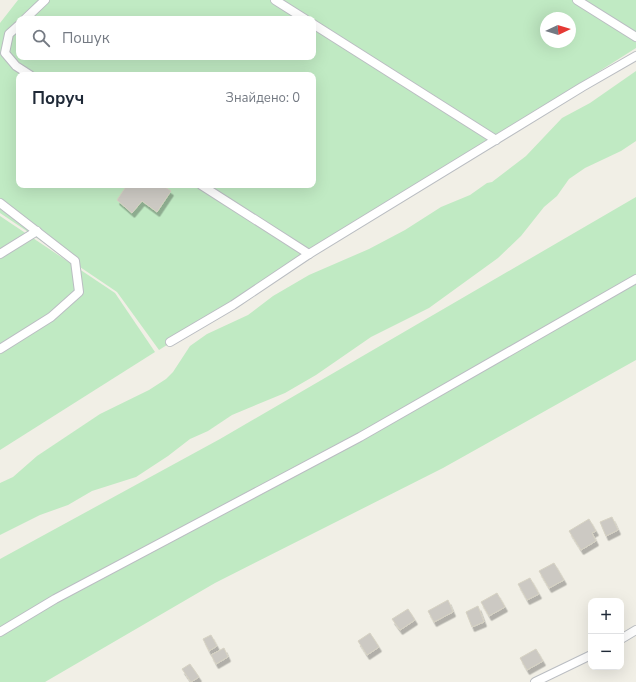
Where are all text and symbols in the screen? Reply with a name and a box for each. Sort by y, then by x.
north arrow [540,12,576,48]
search box [16,16,316,60]
icon: search [30,27,52,49]
text: Пошук [62,28,110,48]
text: Поруч [32,87,84,110]
text: Знайдено: 0 [226,89,300,107]
map controls [588,598,624,670]
button: + [588,598,624,634]
button: − [588,634,624,670]

